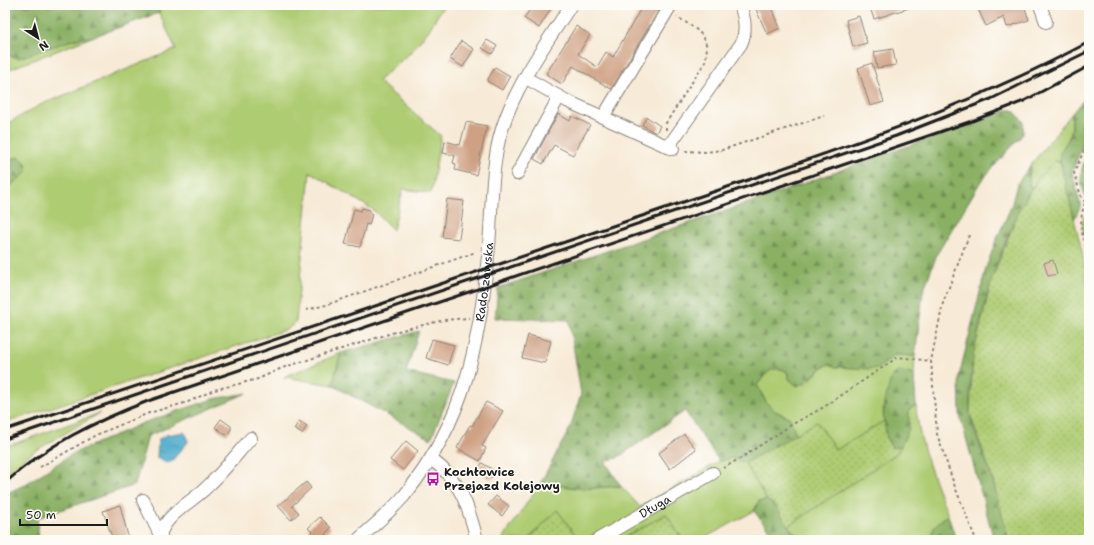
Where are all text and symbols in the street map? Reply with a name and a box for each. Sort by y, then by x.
north arrow [18,18,58,58]
text: N [35,37,52,54]
street label: Radoszowska [472,241,497,323]
place label: Kochłowice Przejazd Kolejowy [444,464,560,494]
bus stop icon: Kochłowice Przejazd Kolejowy [425,471,441,487]
street label: Długa [636,491,674,522]
scale bar [20,501,107,527]
text: 50 m [26,507,56,523]

